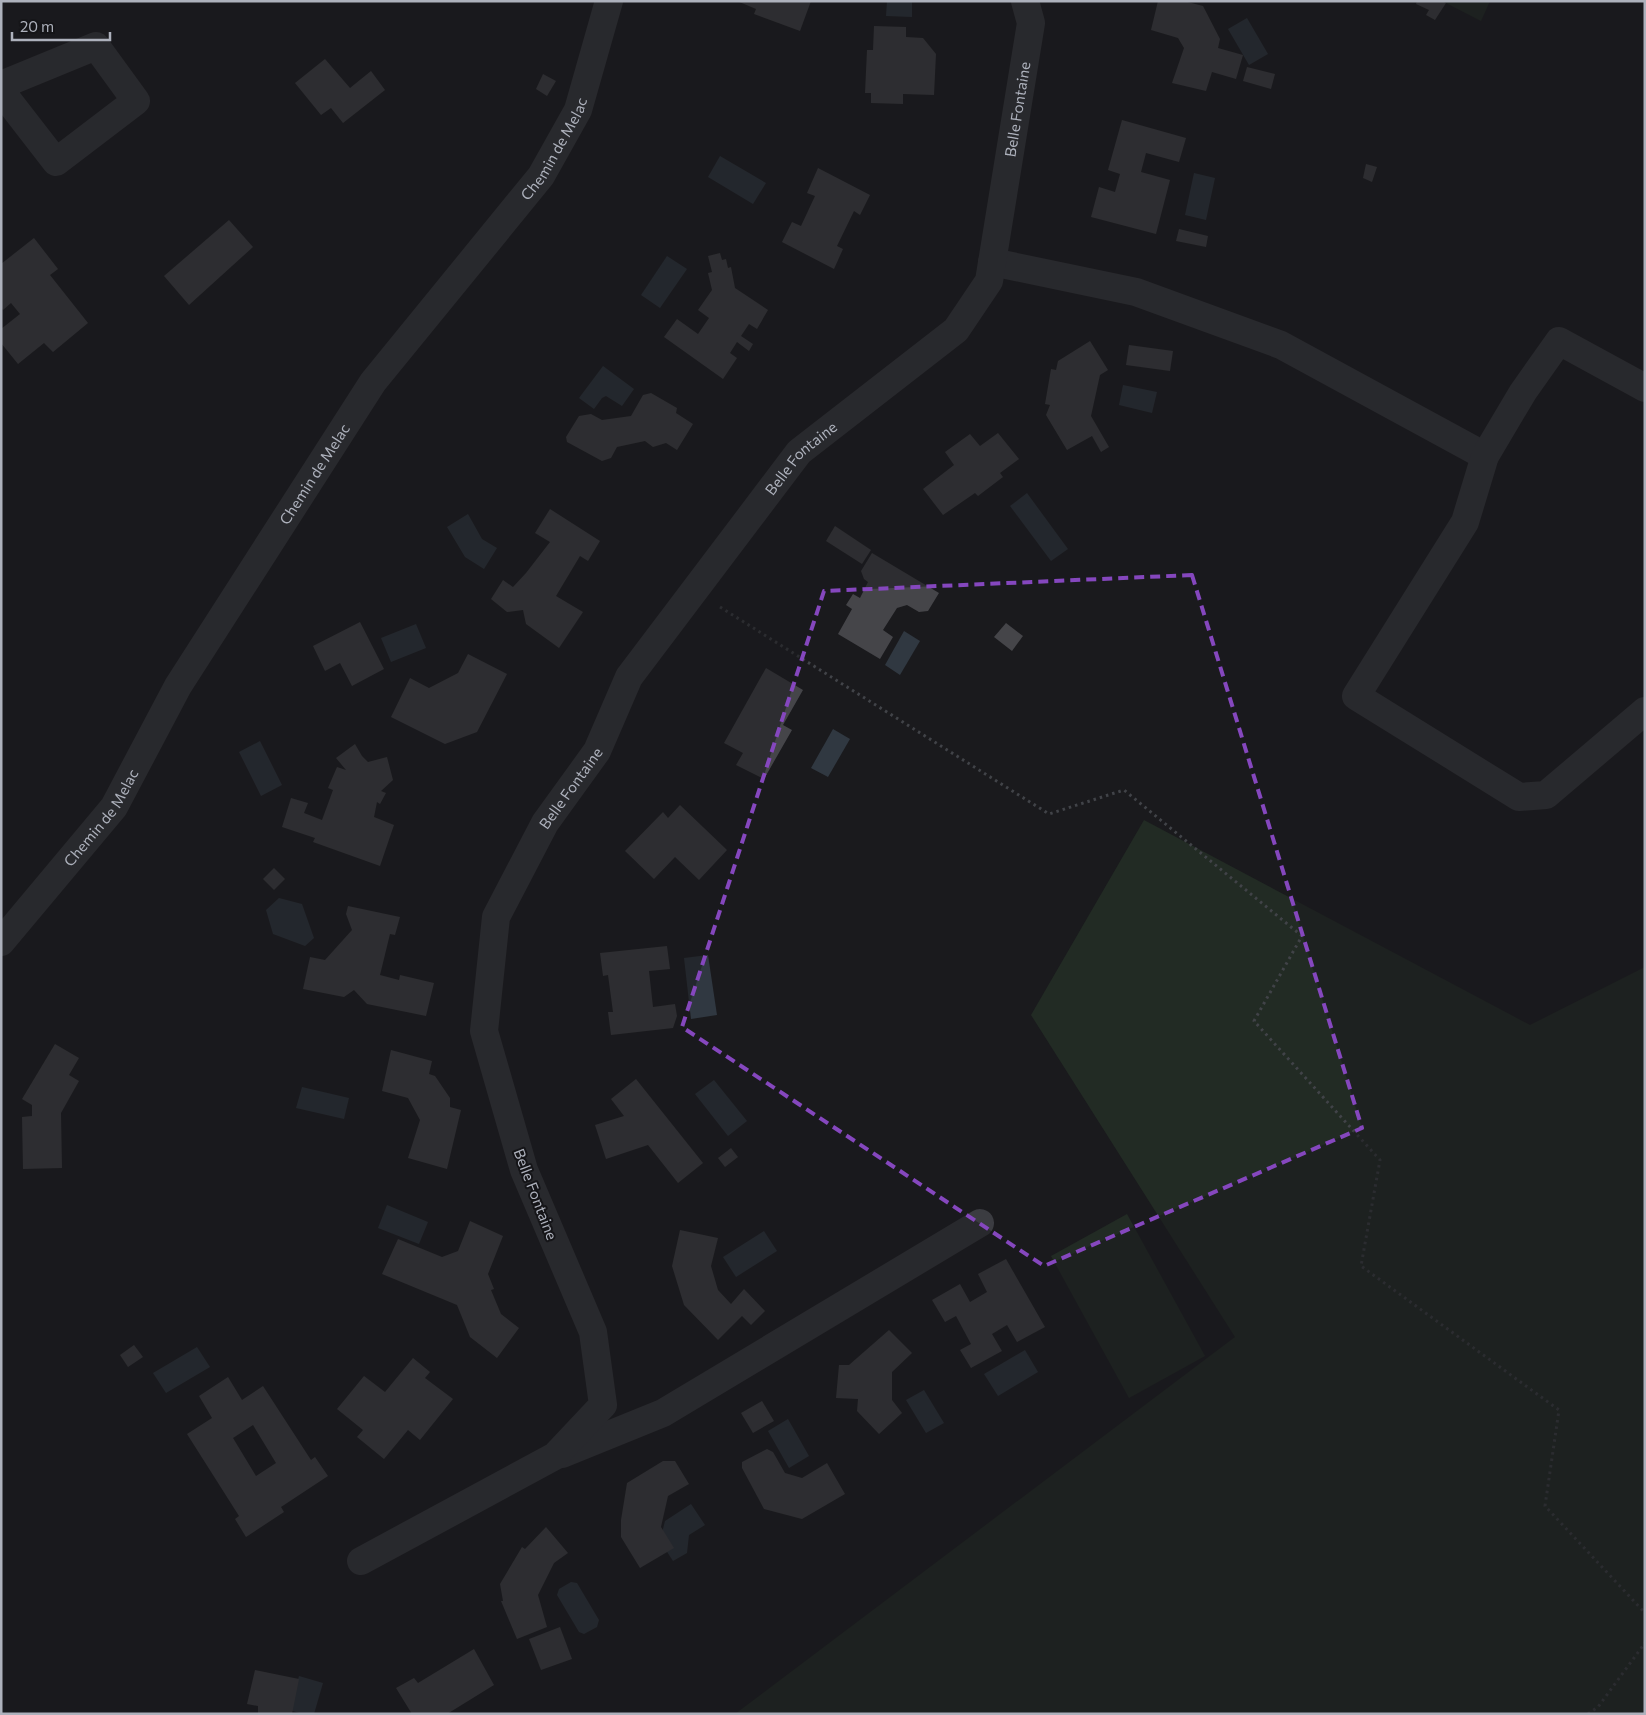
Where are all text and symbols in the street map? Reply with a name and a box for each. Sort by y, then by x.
scale bar [12,10,110,42]
text: 20 m [20,17,54,35]
street label: Belle Fontaine [1000,60,1034,158]
street label: Chemin de Melac [516,96,590,203]
street label: Belle Fontaine [761,417,840,498]
street label: Chemin de Melac [275,420,353,528]
street label: Belle Fontaine [535,744,606,832]
street label: Chemin de Melac [60,766,142,870]
street label: Belle Fontaine [510,1146,562,1242]

